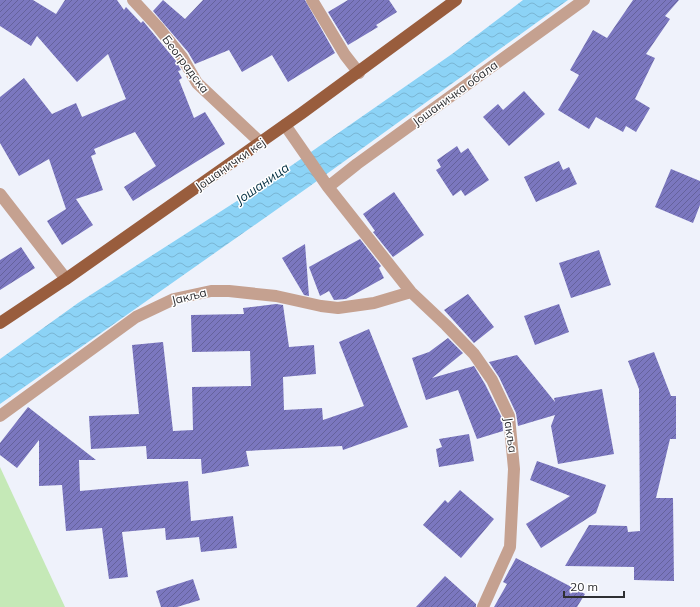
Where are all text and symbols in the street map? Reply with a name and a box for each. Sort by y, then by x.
street label: Београдска [159,32,213,96]
street label: Јошаничка обала [409,57,501,129]
street label: Јошанички кеј [192,134,268,194]
water label: Јошаница [231,159,292,208]
street label: Јакља [170,284,208,308]
street label: Јакља [501,416,521,454]
scale bar [564,573,624,599]
text: 20 m [570,579,598,594]

